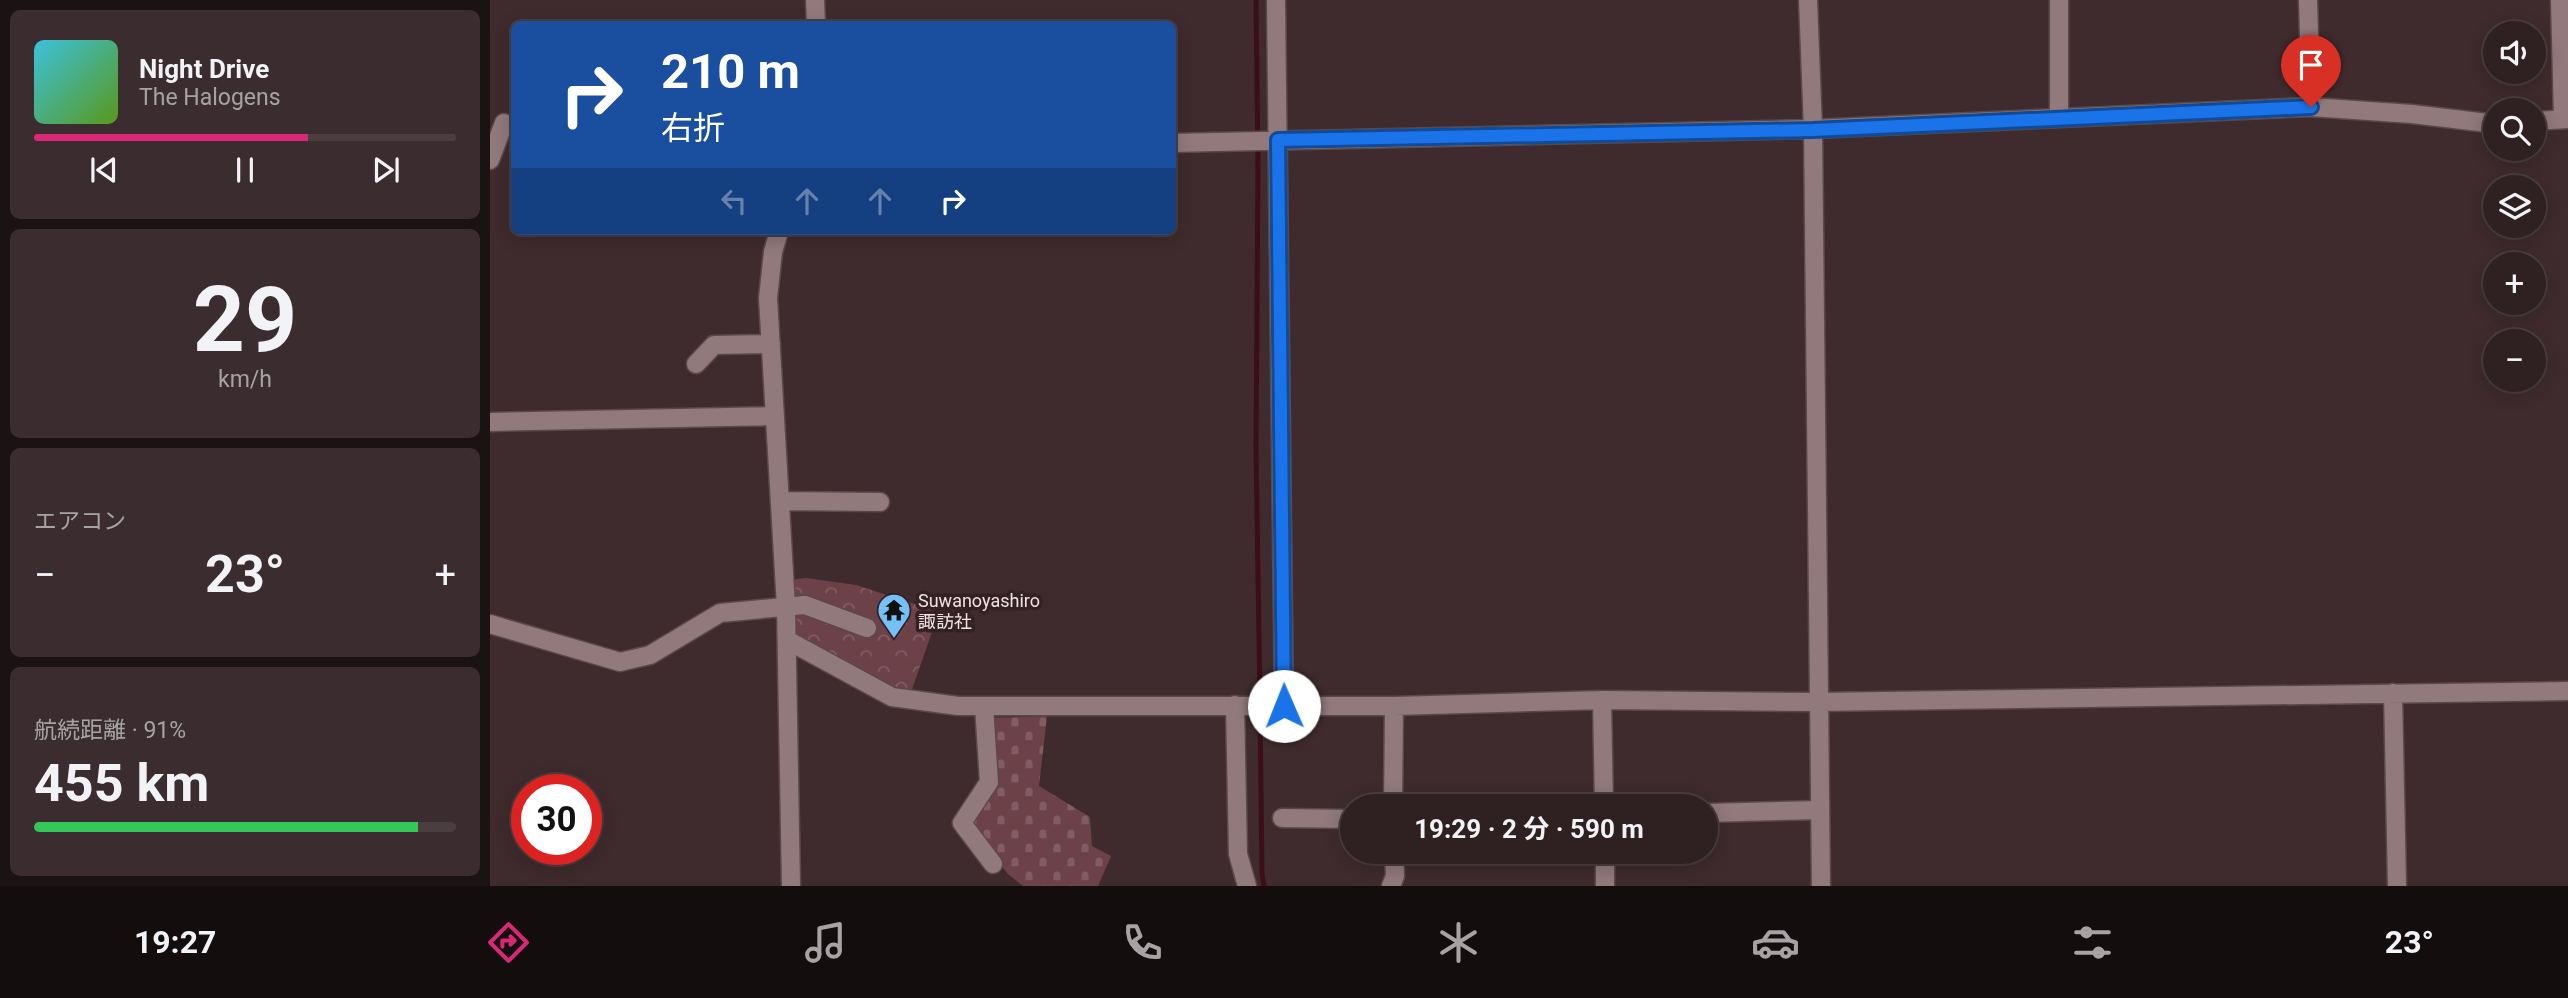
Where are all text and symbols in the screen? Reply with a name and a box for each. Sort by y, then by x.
map controls [2483,21,2546,392]
button: sound [2483,21,2546,84]
pin [2281,35,2341,107]
text: 210 m [661,43,800,100]
icon: arrive [2292,46,2330,84]
icon: right [546,49,637,140]
text: Night Drive [139,54,269,84]
text: The Halogens [139,84,281,111]
button: search [2483,98,2546,161]
text: 右折 [661,109,725,147]
icon: previous [85,151,123,189]
icon: pause [226,151,264,189]
icon: next [367,151,405,189]
button: layers [2483,175,2546,238]
icon: left [715,182,753,220]
icon: ahead [788,182,826,220]
icon: ahead [861,182,899,220]
icon: right [934,182,972,220]
button: + [2483,252,2546,315]
text: 29 [193,267,297,373]
button: − [2483,329,2546,392]
text: km/h [218,366,272,393]
text: エアコン [34,508,126,535]
text: 23° [205,544,285,605]
text: − [34,553,56,597]
text: + [434,553,456,597]
place label: Suwanoyashiro 諏訪社 [918,590,1040,632]
temple icon: Suwanoyashiro 諏訪社 [875,591,913,640]
position arrow [1247,669,1321,743]
text: 航続距離 · 91% [34,717,186,744]
text: 455 km [34,753,209,814]
speed limit sign: 30 [511,774,602,865]
text: 19:29 · 2 分 · 590 m [1414,814,1644,844]
icon: directions [484,918,533,967]
icon: music [801,918,850,967]
icon: phone [1118,918,1167,967]
icon: climate [1434,918,1483,967]
icon: car [1751,918,1800,967]
icon: filters [2068,918,2117,967]
text: 19:27 [134,923,216,961]
text: 23° [2385,923,2434,961]

